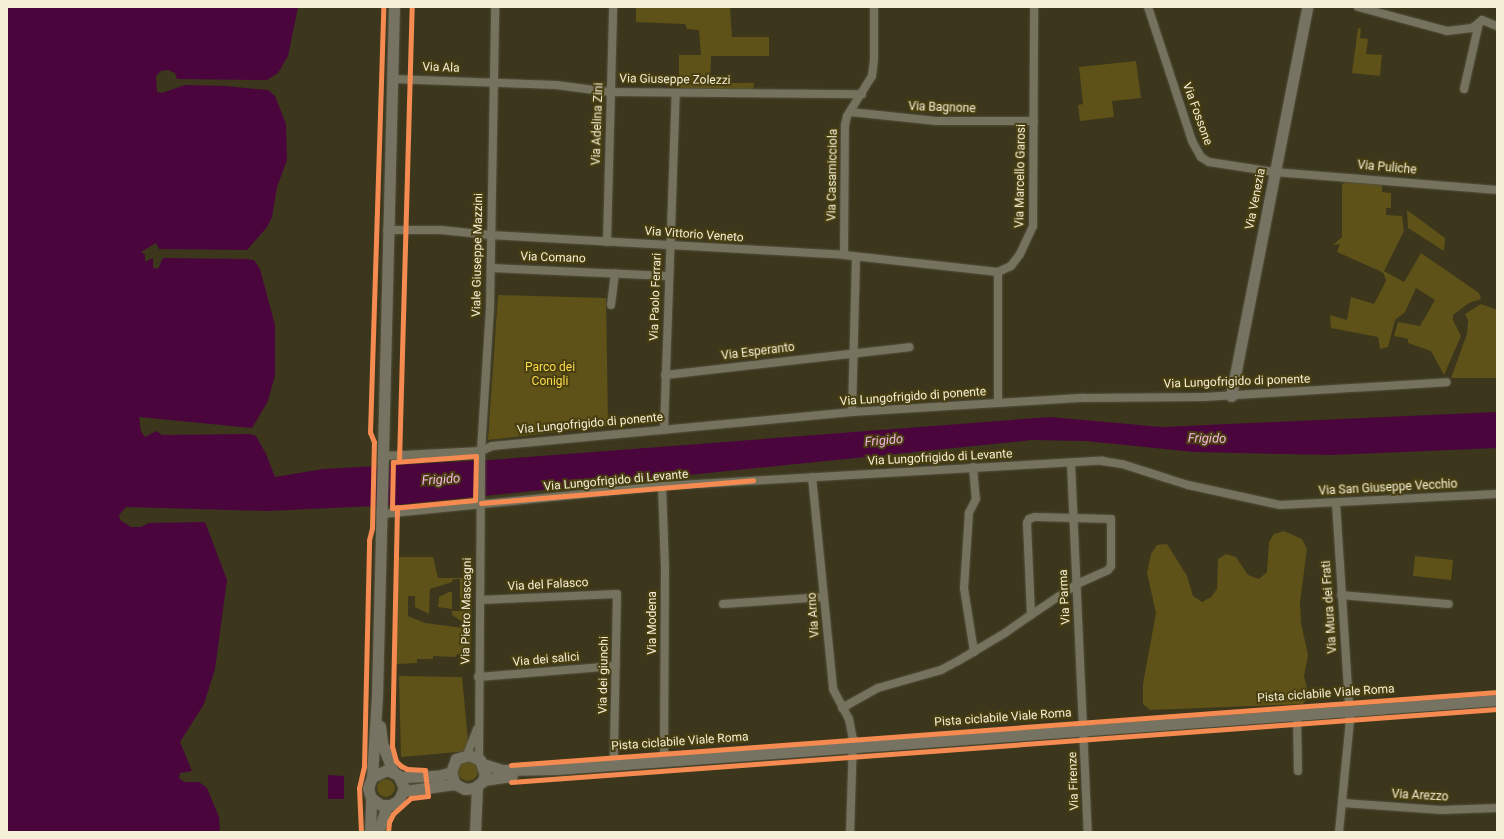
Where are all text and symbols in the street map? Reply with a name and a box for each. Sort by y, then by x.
street label: Via Ala [422,60,460,76]
street label: Via Giuseppe Zolezzi [619,72,731,88]
street label: Via Fossone [1179,81,1215,147]
street label: Via Adelina Zini [589,82,607,166]
street label: Via Bagnone [908,100,976,116]
street label: Via Marcello Garosi [1013,124,1029,228]
street label: Via Casamicciola [825,129,841,221]
street label: Via Puliche [1357,158,1417,178]
street label: Via Venezia [1243,167,1269,231]
street label: Viale Giuseppe Mazzini [470,193,486,317]
street label: Via Vittorio Veneto [644,224,744,246]
street label: Via Comano [520,250,586,266]
street label: Via Paolo Ferrari [647,253,665,341]
street label: Via Esperanto [720,340,796,364]
park label: Parco dei Conigli [525,361,575,389]
street label: Via Lungofrigido di ponente [1163,372,1311,392]
street label: Via Lungofrigido di ponente [839,385,987,409]
street label: Via Lungofrigido di ponente [516,410,664,438]
water label: Frigido [1188,431,1226,447]
water label: Frigido [864,432,904,450]
street label: Via Lungofrigido di Levante [867,447,1013,469]
street label: Via Lungofrigido di Levante [543,468,689,494]
water label: Frigido [421,471,461,489]
street label: Via San Giuseppe Vecchio [1318,477,1458,499]
street label: Via Pietro Mascagni [459,557,475,665]
street label: Via Mura dei Frati [1320,560,1340,654]
street label: Via Parma [1056,569,1074,625]
street label: Via del Falasco [507,576,589,594]
street label: Via Modena [646,591,660,655]
street label: Via Arno [805,592,823,638]
street label: Via dei giunchi [596,636,612,714]
street label: Via dei salici [512,650,580,670]
street label: Pista ciclabile Viale Roma [1257,682,1395,706]
street label: Pista ciclabile Viale Roma [934,706,1072,730]
street label: Pista ciclabile Viale Roma [611,730,749,754]
street label: Via Firenze [1066,751,1082,811]
street label: Via Arezzo [1391,787,1449,805]

